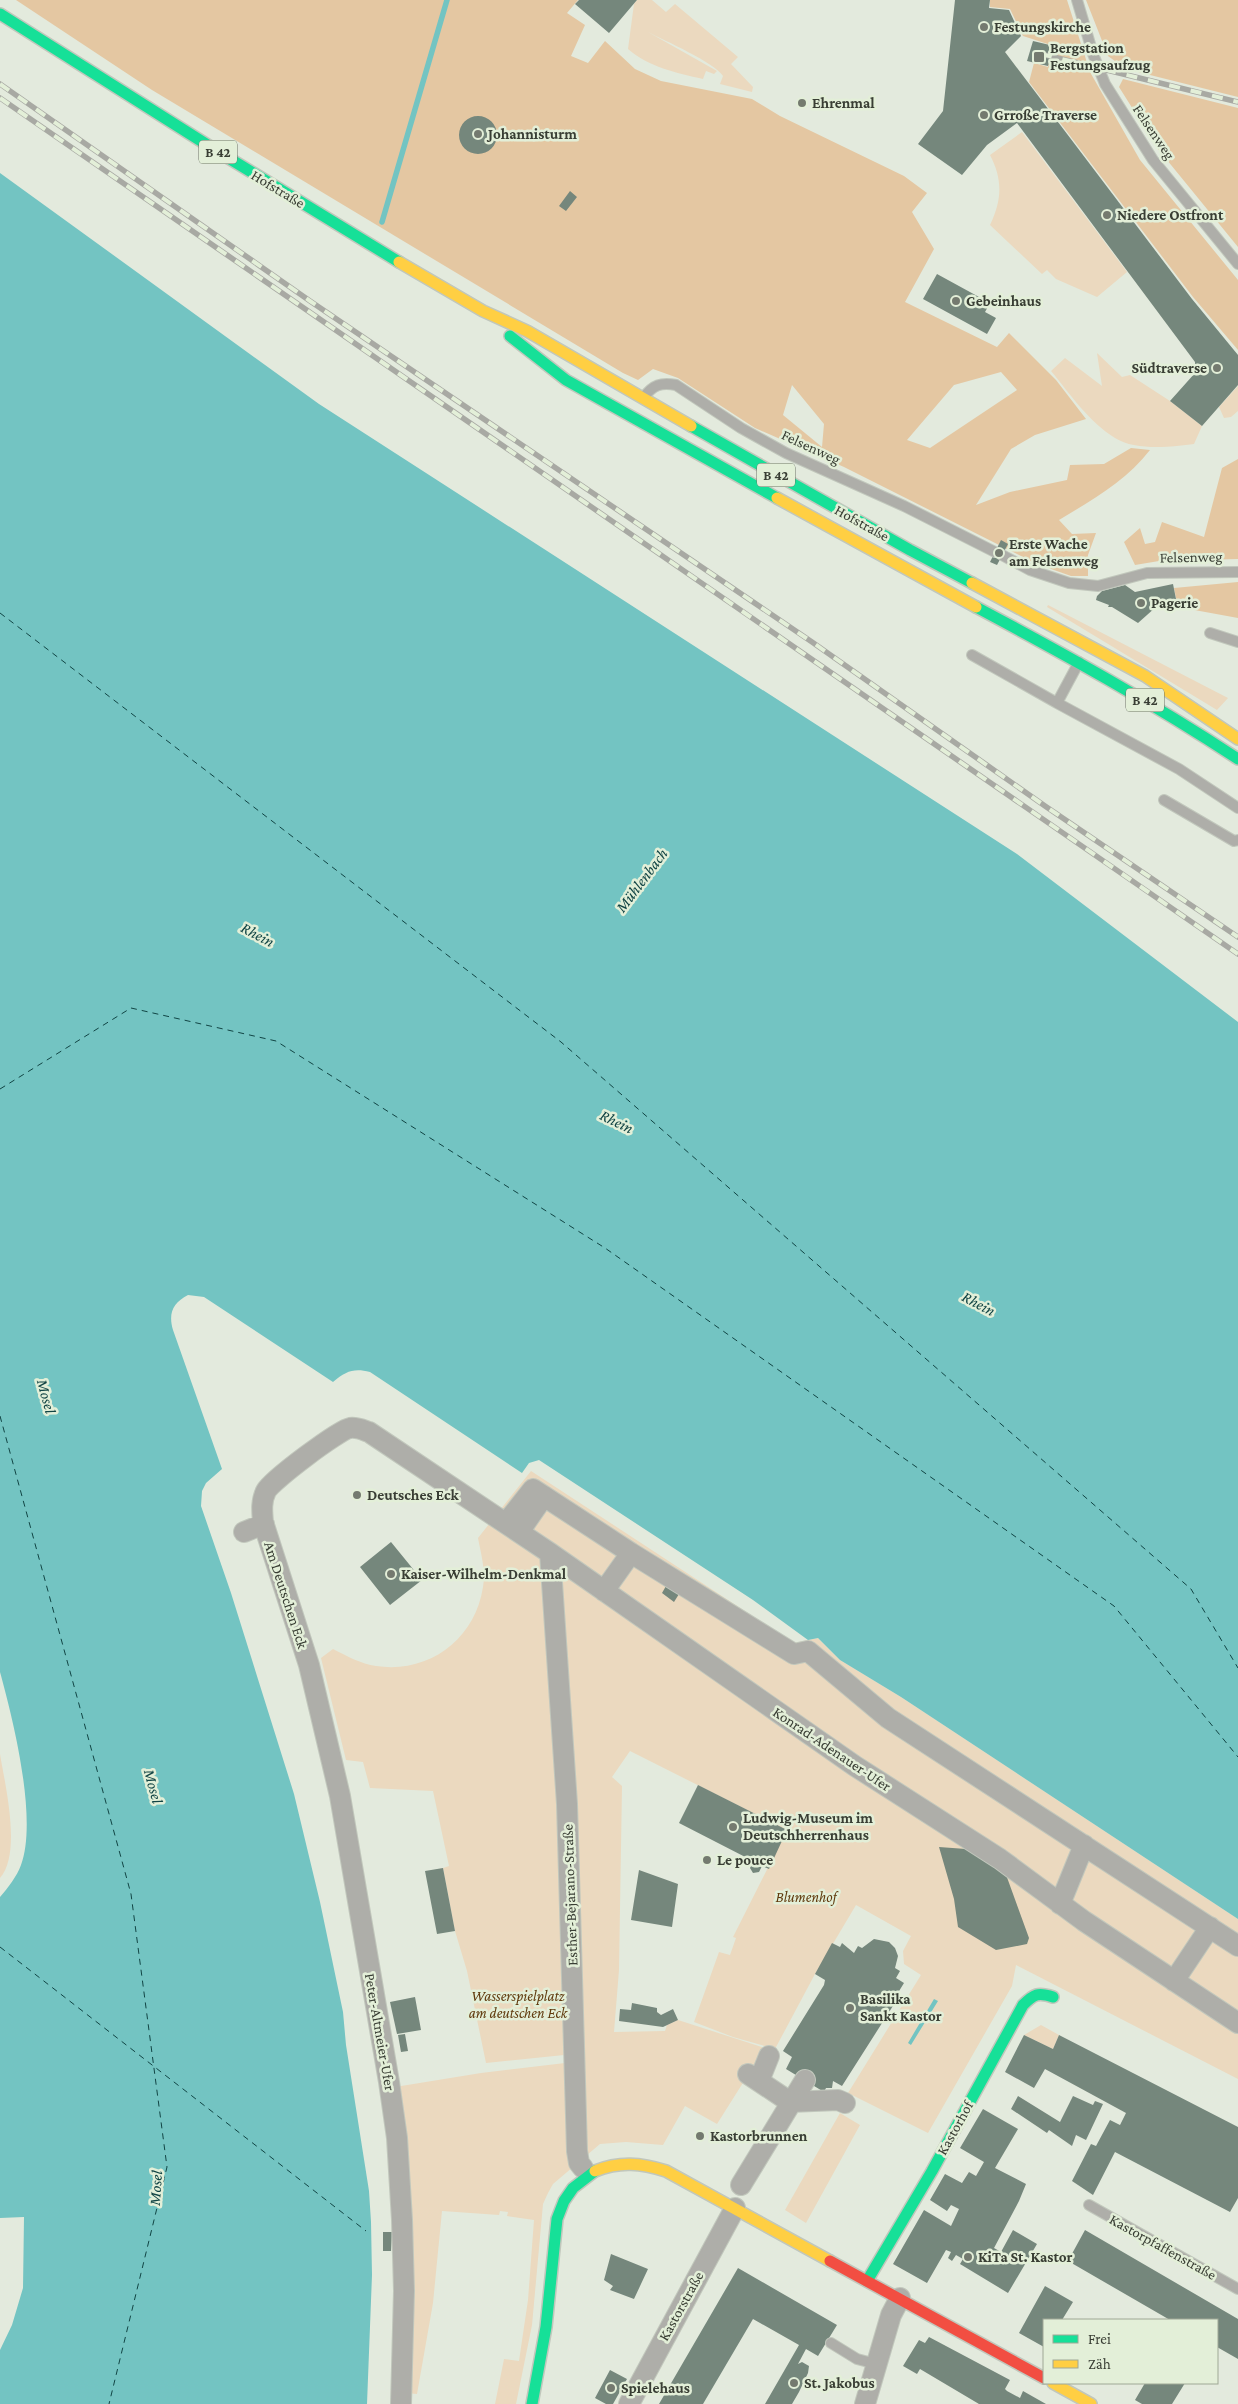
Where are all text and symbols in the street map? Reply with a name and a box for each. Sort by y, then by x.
place label: Festungskirche [994,19,1091,35]
marker: Festungskirche [978,21,990,33]
place label: Bergstation Festungsaufzug [1050,40,1151,73]
marker: Bergstation Festungsaufzug [1032,50,1046,64]
place label: Ehrenmal [812,95,875,111]
marker: Ehrenmal [796,97,808,109]
street label: Felsenweg [1129,101,1178,163]
place label: Grroße Traverse [994,107,1097,123]
marker: Grroße Traverse [978,109,990,121]
place label: Johannisturm [486,126,577,142]
marker: Johannisturm [472,128,484,140]
road number: B 42 [199,140,237,163]
street label: Hofstraße [248,167,308,211]
place label: Niedere Ostfront [1117,207,1224,223]
marker: Niedere Ostfront [1101,209,1113,221]
place label: Gebeinhaus [966,293,1041,309]
marker: Gebeinhaus [950,295,962,307]
place label: Südtraverse [1131,360,1207,376]
marker: Südtraverse [1211,362,1223,374]
street label: Felsenweg [779,426,843,468]
road number: B 42 [757,464,795,486]
street label: Hofstraße [832,502,892,545]
place label: Erste Wache am Felsenweg [1009,536,1099,569]
marker: Erste Wache am Felsenweg [993,547,1005,559]
street label: Felsenweg [1159,548,1223,567]
place label: Pagerie [1151,595,1198,611]
marker: Pagerie [1135,597,1147,609]
road number: B 42 [1126,688,1164,712]
water label: Mühlenbach [611,845,671,916]
water label: Rhein [238,919,277,950]
water label: Rhein [597,1106,636,1137]
water label: Rhein [959,1288,998,1319]
water label: Mosel [34,1376,60,1416]
place label: Deutsches Eck [367,1487,460,1503]
marker: Deutsches Eck [351,1489,363,1501]
street label: Am Deutschen Eck [261,1539,311,1651]
place label: Kaiser-Wilhelm-Denkmal [401,1566,567,1582]
marker: Kaiser-Wilhelm-Denkmal [385,1568,397,1580]
street label: Konrad-Adenauer-Ufer [770,1704,894,1795]
water label: Mosel [141,1766,167,1806]
place label: Ludwig-Museum im Deutschherrenhaus [743,1810,873,1843]
marker: Ludwig-Museum im Deutschherrenhaus [727,1821,739,1833]
street label: Esther-Bejarano-Straße [560,1823,581,1966]
place label: Le pouce [717,1852,773,1868]
marker: Le pouce [701,1854,713,1866]
park label: Blumenhof [775,1889,839,1906]
street label: Peter-Altmeier-Ufer [362,1972,398,2093]
park label: Wasserspielplatz am deutschen Eck [469,1988,569,2021]
place label: Basilika Sankt Kastor [860,1991,942,2024]
marker: Basilika Sankt Kastor [844,2002,856,2014]
street label: Kastorhof [934,2097,977,2158]
place label: Kastorbrunnen [710,2128,808,2144]
marker: Kastorbrunnen [694,2130,706,2142]
water label: Mosel [146,2169,165,2207]
street label: Kastorpfaffenstraße [1106,2211,1219,2284]
place label: KiTa St. Kastor [978,2249,1072,2265]
marker: KiTa St. Kastor [962,2251,974,2263]
street label: Kastorstraße [655,2268,707,2343]
legend [1043,2319,1218,2384]
text: Frei [1088,2331,1111,2347]
text: Zäh [1088,2356,1111,2372]
place label: St. Jakobus [804,2375,875,2391]
marker: St. Jakobus [788,2377,800,2389]
place label: Spielehaus [621,2380,690,2396]
marker: Spielehaus [605,2382,617,2394]

